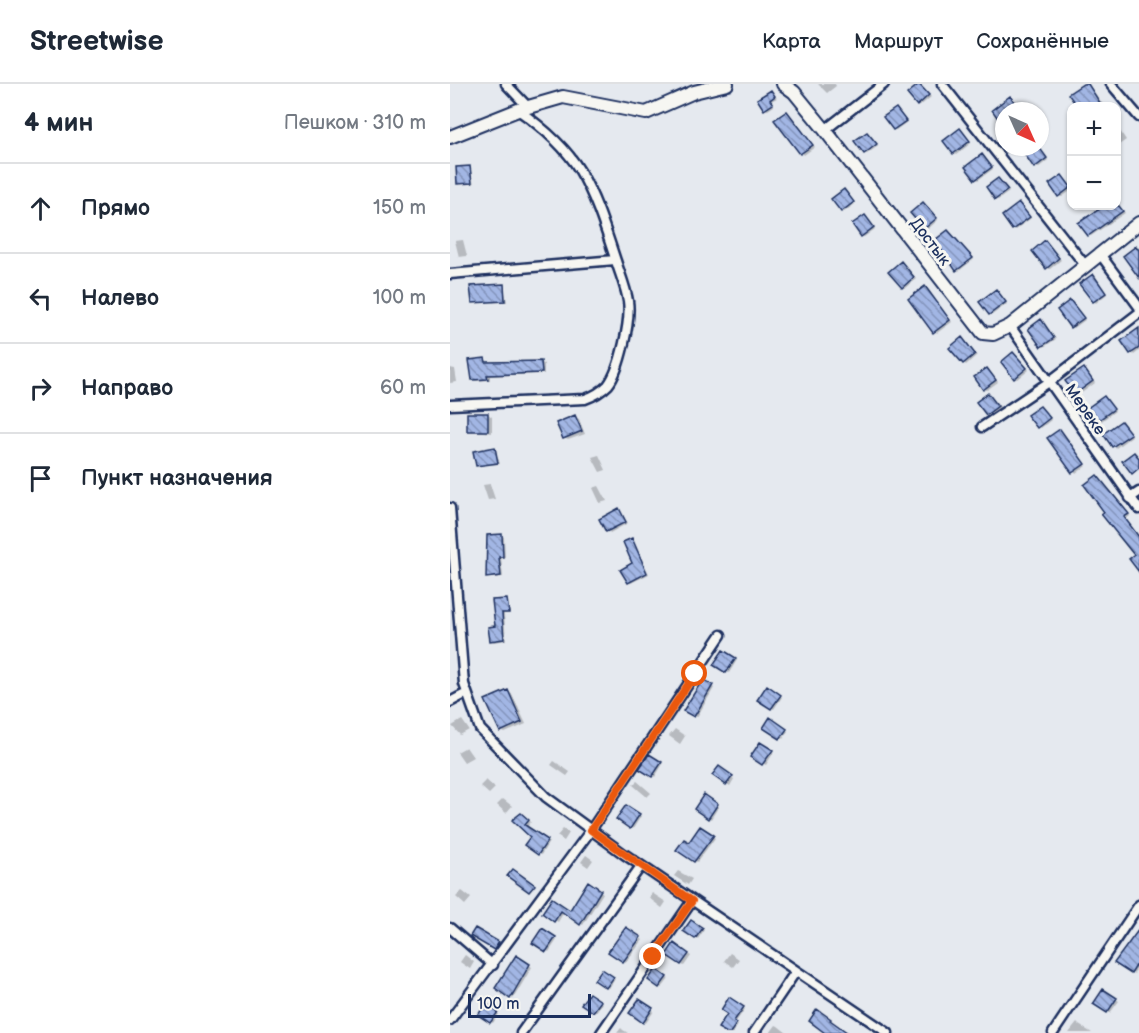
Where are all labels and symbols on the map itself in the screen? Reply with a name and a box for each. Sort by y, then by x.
north arrow [995,102,1049,156]
street label: Достык [906,214,954,270]
street label: Мереке [1060,381,1109,439]
route start [681,660,707,686]
route end [639,943,665,969]
scale bar [468,991,591,1018]

